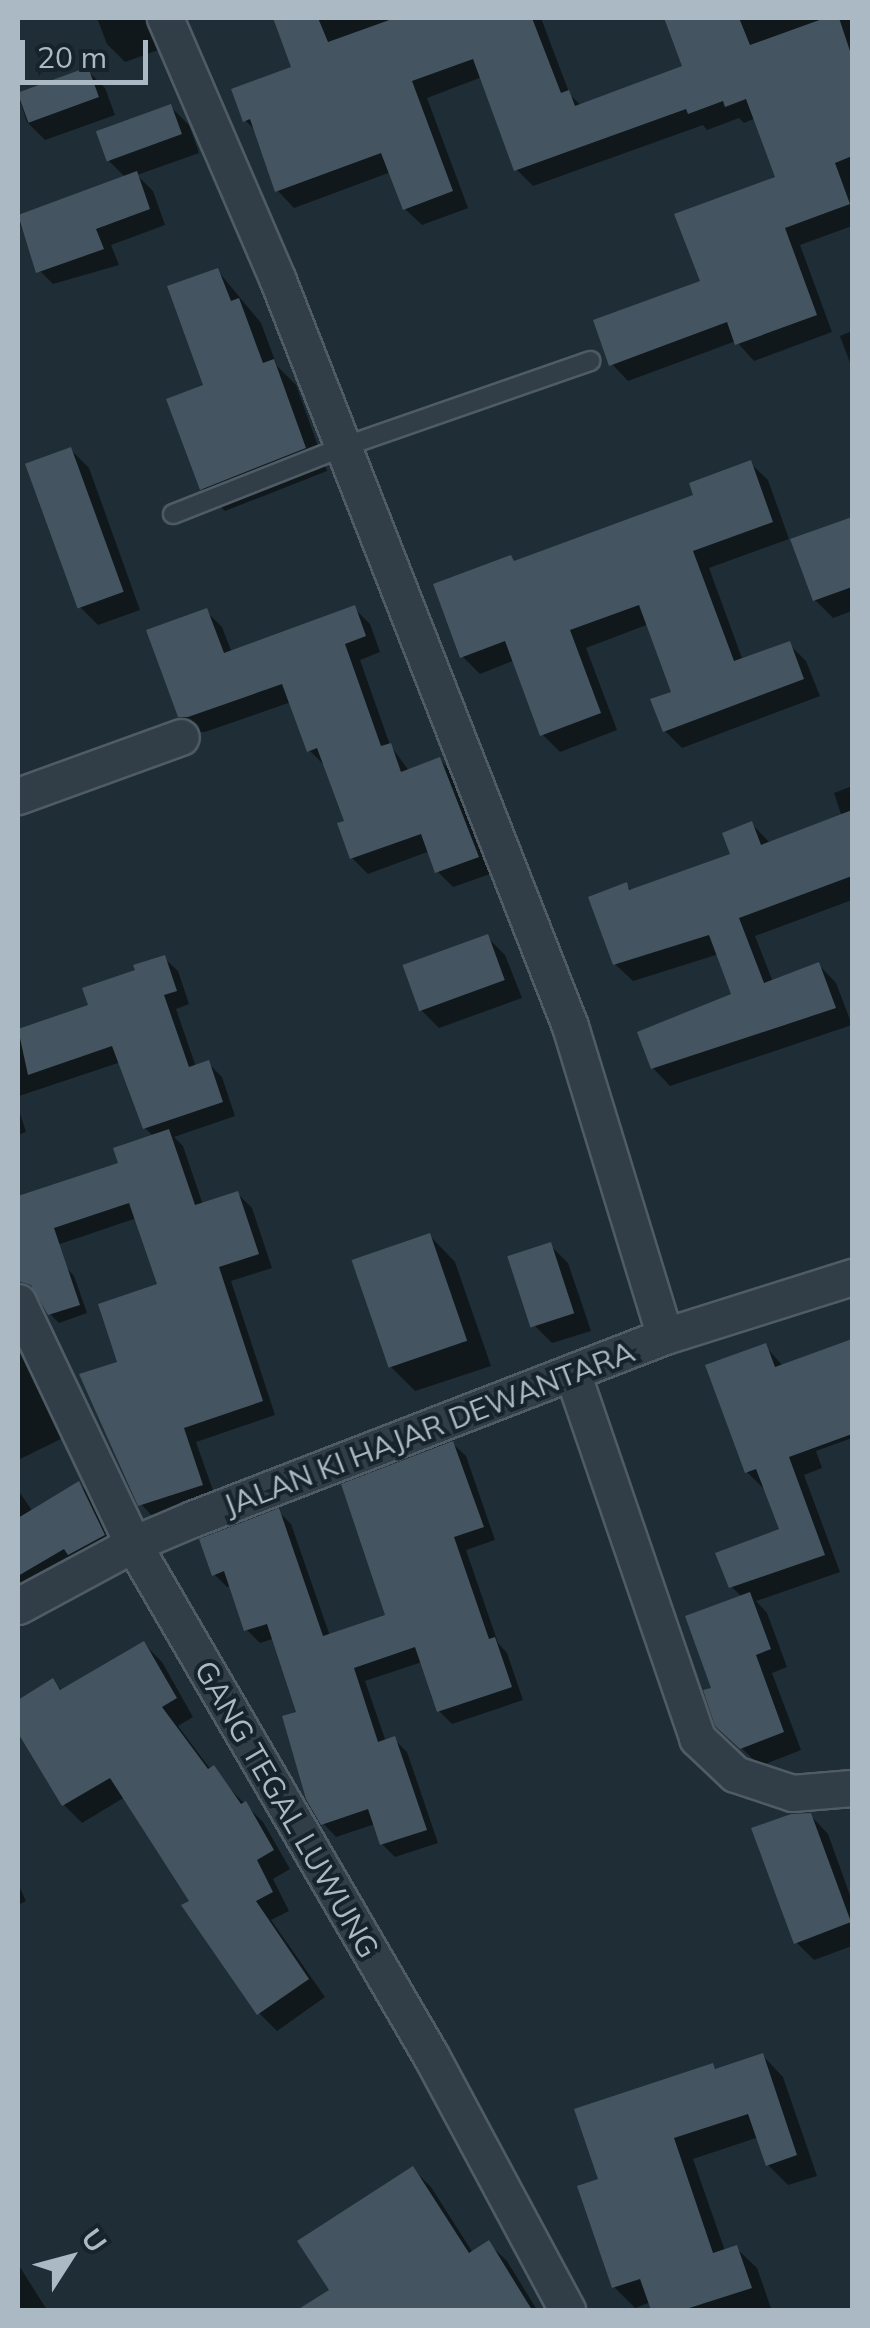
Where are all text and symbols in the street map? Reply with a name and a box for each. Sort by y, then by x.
scale bar [25,20,152,82]
text: 20 m [37,38,107,76]
street label: JALAN KI HAJAR DEWANTARA [219,1333,639,1523]
street label: GANG TEGAL LUWUNG [187,1654,387,1964]
north arrow [20,2208,120,2308]
text: U [74,2221,115,2259]

